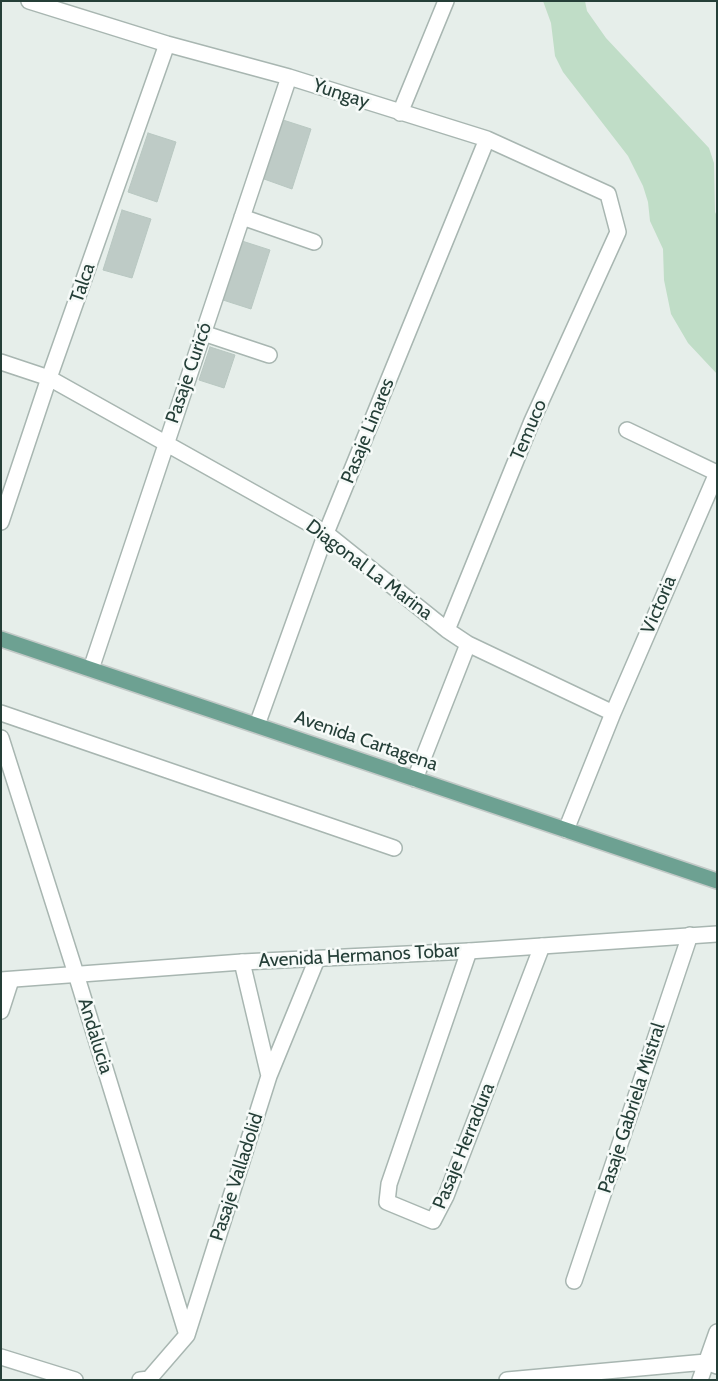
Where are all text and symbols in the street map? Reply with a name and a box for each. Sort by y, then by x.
street label: Yungay [310,74,372,114]
street label: Talca [66,260,100,306]
street label: Pasaje Curicó [161,320,217,426]
street label: Pasaje Linares [337,375,399,487]
street label: Temuco [506,396,552,464]
street label: Diagonal La Marina [301,515,437,625]
street label: Victoria [637,572,681,638]
street label: Avenida Cartagena [291,706,441,776]
street label: Avenida Hermanos Tobar [258,939,460,973]
street label: Andalucia [73,995,117,1077]
street label: Pasaje Gabriela Mistral [594,1020,670,1196]
street label: Pasaje Herradura [428,1080,500,1212]
street label: Pasaje Valladolid [206,1110,268,1244]

